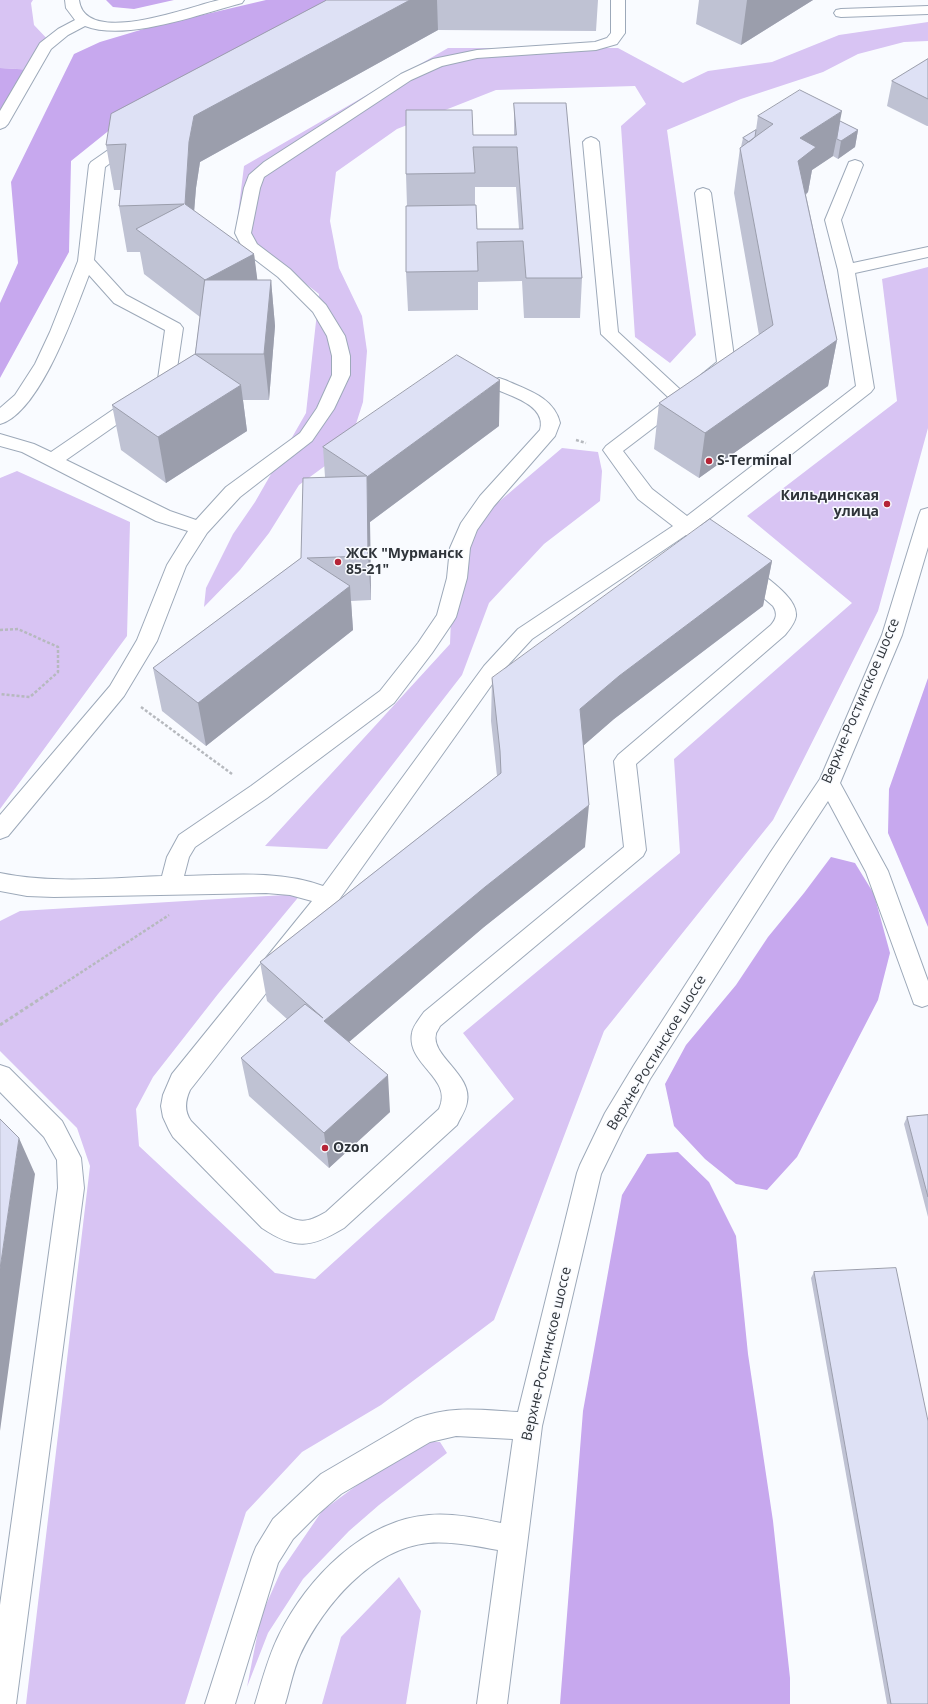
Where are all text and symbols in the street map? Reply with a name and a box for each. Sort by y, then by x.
place label: S-Terminal [717,453,792,469]
marker: S-Terminal [704,456,714,466]
place label: Кильдинская улица [781,488,879,520]
marker: Кильдинская улица [882,499,892,509]
place label: ЖСК "Мурманск 85-21" [346,546,463,578]
marker: ЖСК "Мурманск 85-21" [333,557,343,567]
street label: Верхне-Ростинское шоссе [819,616,903,786]
street label: Верхне-Ростинское шоссе [604,972,710,1134]
place label: Ozon [333,1140,369,1156]
marker: Ozon [320,1143,330,1153]
street label: Верхне-Ростинское шоссе [519,1265,575,1443]

